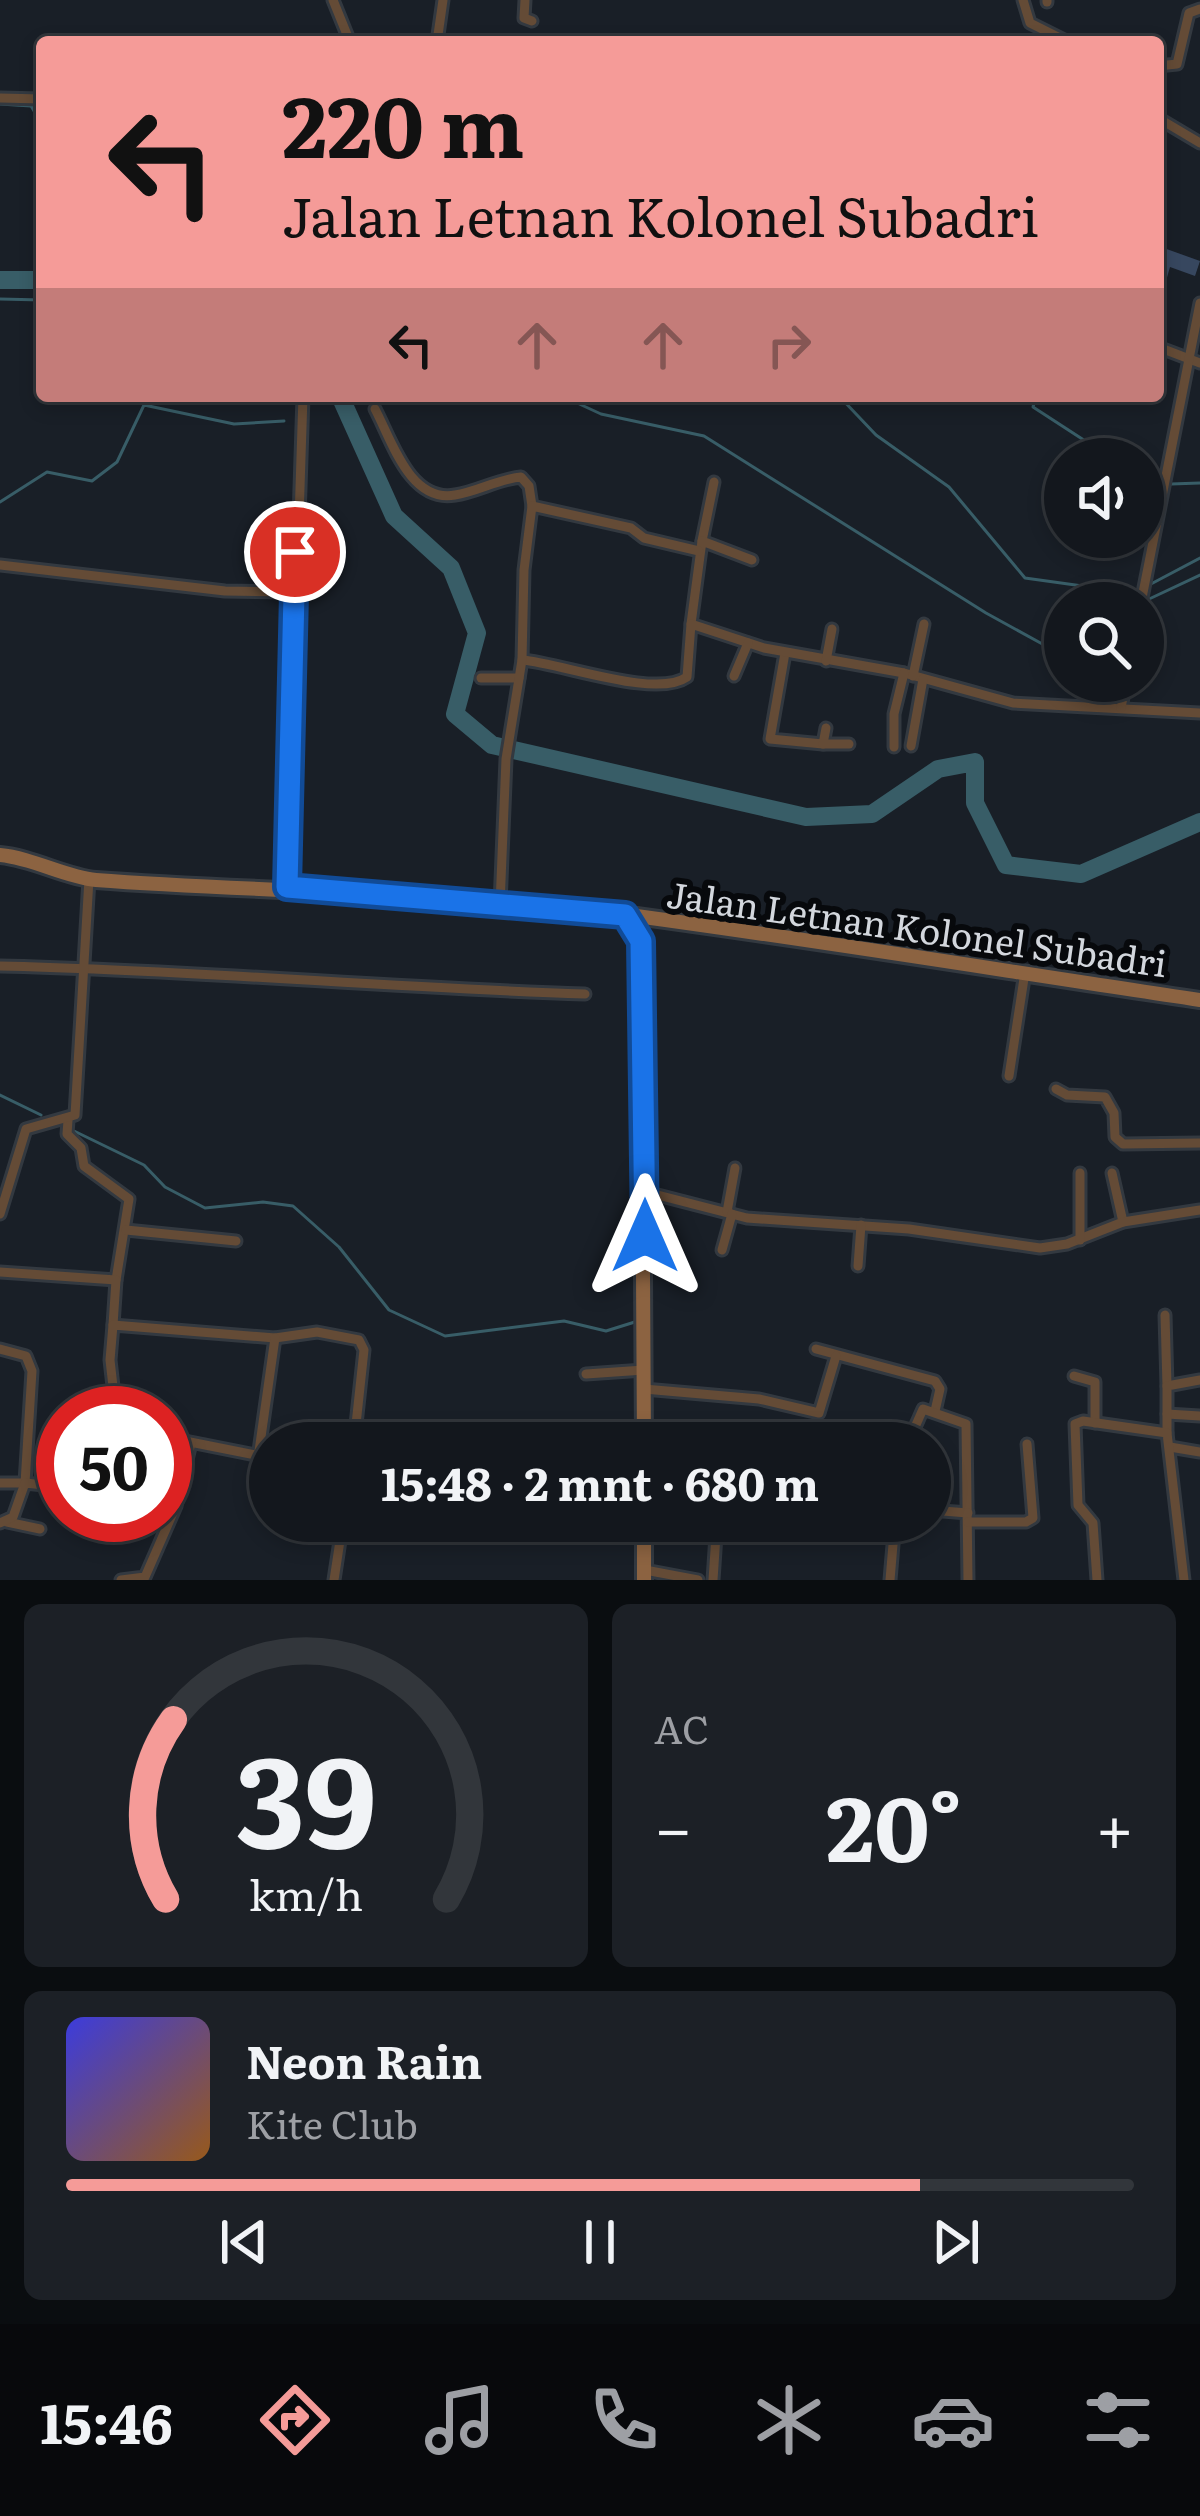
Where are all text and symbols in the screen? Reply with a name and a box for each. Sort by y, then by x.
text: 220 m [282,59,525,184]
icon: left [84,84,240,240]
text: Jalan Letnan Kolonel Subadri [282,173,1039,254]
icon: left [378,312,444,378]
icon: ahead [504,312,570,378]
icon: ahead [630,312,696,378]
icon: right [756,312,822,378]
map controls [1044,438,1164,702]
button: sound [1044,438,1164,558]
pin [244,501,346,603]
icon: arrive [262,519,328,585]
button: search [1044,582,1164,702]
street label: Jalan Letnan Kolonel Subadri [663,866,1171,988]
position arrow [582,1173,708,1299]
speed limit sign: 50 [36,1386,192,1542]
text: 15:48 · 2 mnt · 680 m [381,1448,819,1515]
text: AC [654,1698,709,1756]
text: 39 [235,1701,377,1886]
text: 20° [826,1756,962,1890]
text: − [654,1775,692,1873]
text: + [1096,1775,1134,1873]
text: km/h [249,1860,363,1923]
text: Neon Rain [246,2026,482,2093]
text: Kite Club [246,2093,418,2151]
icon: previous [211,2209,277,2275]
icon: pause [567,2209,633,2275]
icon: next [923,2209,989,2275]
icon: directions [253,2378,337,2462]
icon: music [418,2378,502,2462]
icon: phone [582,2378,666,2462]
icon: climate [747,2378,831,2462]
icon: car [911,2378,995,2462]
icon: filters [1076,2378,1160,2462]
text: 15:46 [40,2380,173,2461]

